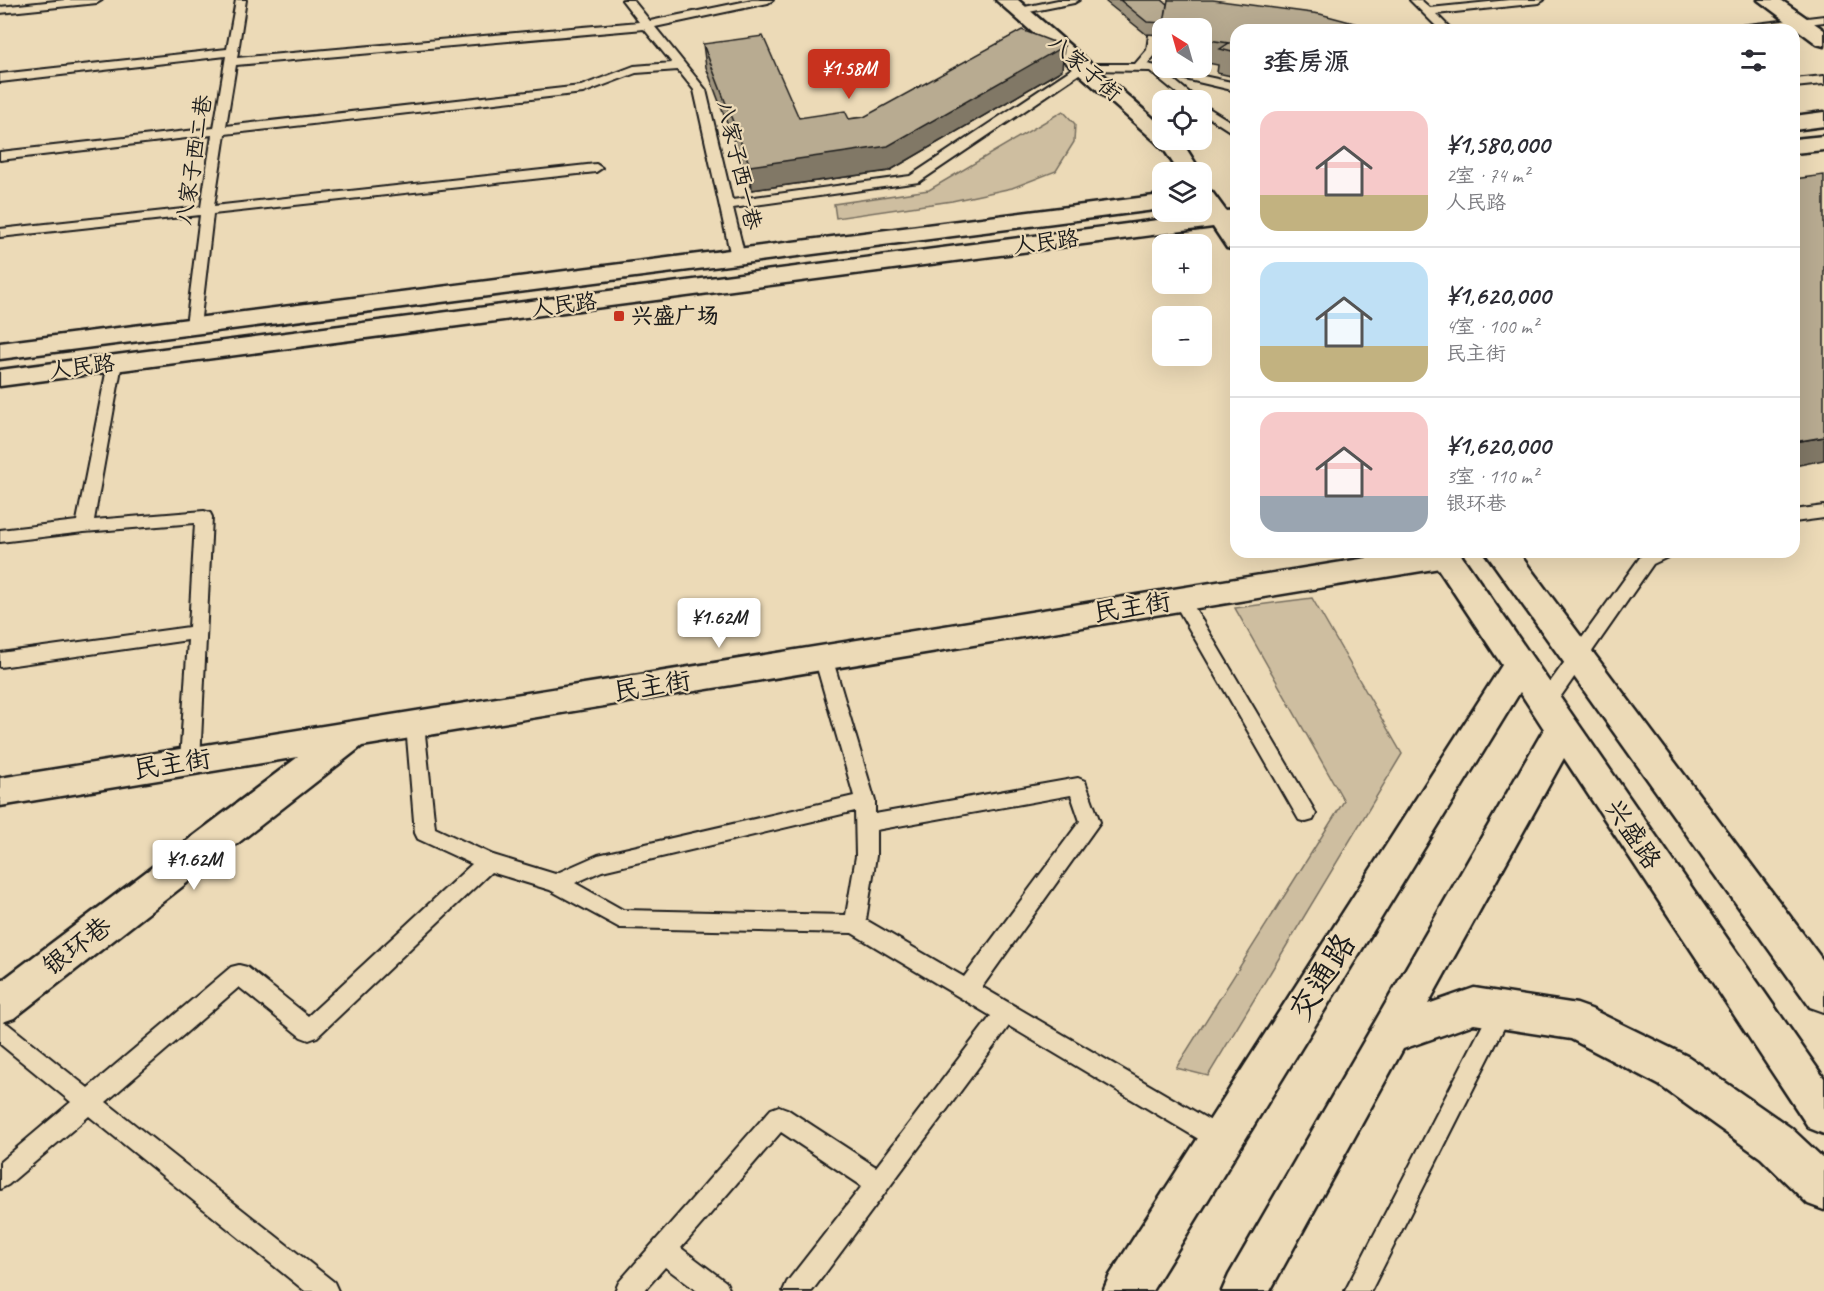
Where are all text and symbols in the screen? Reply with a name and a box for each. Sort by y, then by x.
north arrow [1152,18,1212,78]
map controls [1152,18,1212,366]
street label: 八家子街 [1043,29,1127,107]
icon: filters [1737,44,1770,77]
text: 3套房源 [1260,45,1350,78]
pin: ¥1.58M [800,49,898,100]
text: ¥1.58M [822,56,876,81]
button: locate [1152,90,1212,150]
street label: 八家子西二巷 [170,93,218,227]
street label: 八家子西一巷 [711,98,767,232]
text: ¥1,580,000 [1446,128,1549,161]
icon: home [1308,135,1380,207]
button: layers [1152,162,1212,222]
text: 2室 · 74 m² [1446,163,1529,188]
text: 人民路 [1446,190,1506,215]
street label: 人民路 [1012,224,1080,260]
button: + [1152,234,1212,294]
text: ¥1,620,000 [1446,279,1550,312]
icon: home [1308,286,1380,358]
street label: 人民路 [530,287,598,323]
place label: 兴盛广场 [631,302,719,330]
button: − [1152,306,1212,366]
marker: 兴盛广场 [612,309,626,323]
text: 4室 · 100 m² [1446,314,1538,339]
text: 民主街 [1446,341,1506,366]
street label: 人民路 [48,349,116,385]
text: ¥1,620,000 [1446,429,1550,462]
icon: home [1308,436,1380,508]
text: 3室 · 110 m² [1446,464,1538,489]
text: 银环巷 [1446,491,1506,516]
street label: 民主街 [1091,585,1173,629]
pin: ¥1.62M [670,598,768,649]
text: ¥1.62M [692,605,746,630]
street label: 民主街 [611,664,693,708]
street label: 民主街 [131,742,213,786]
street label: 兴盛路 [1598,792,1668,876]
pin: ¥1.62M [145,840,243,891]
text: ¥1.62M [167,847,221,872]
street label: 银环巷 [36,909,118,983]
street label: 交通路 [1279,925,1365,1029]

